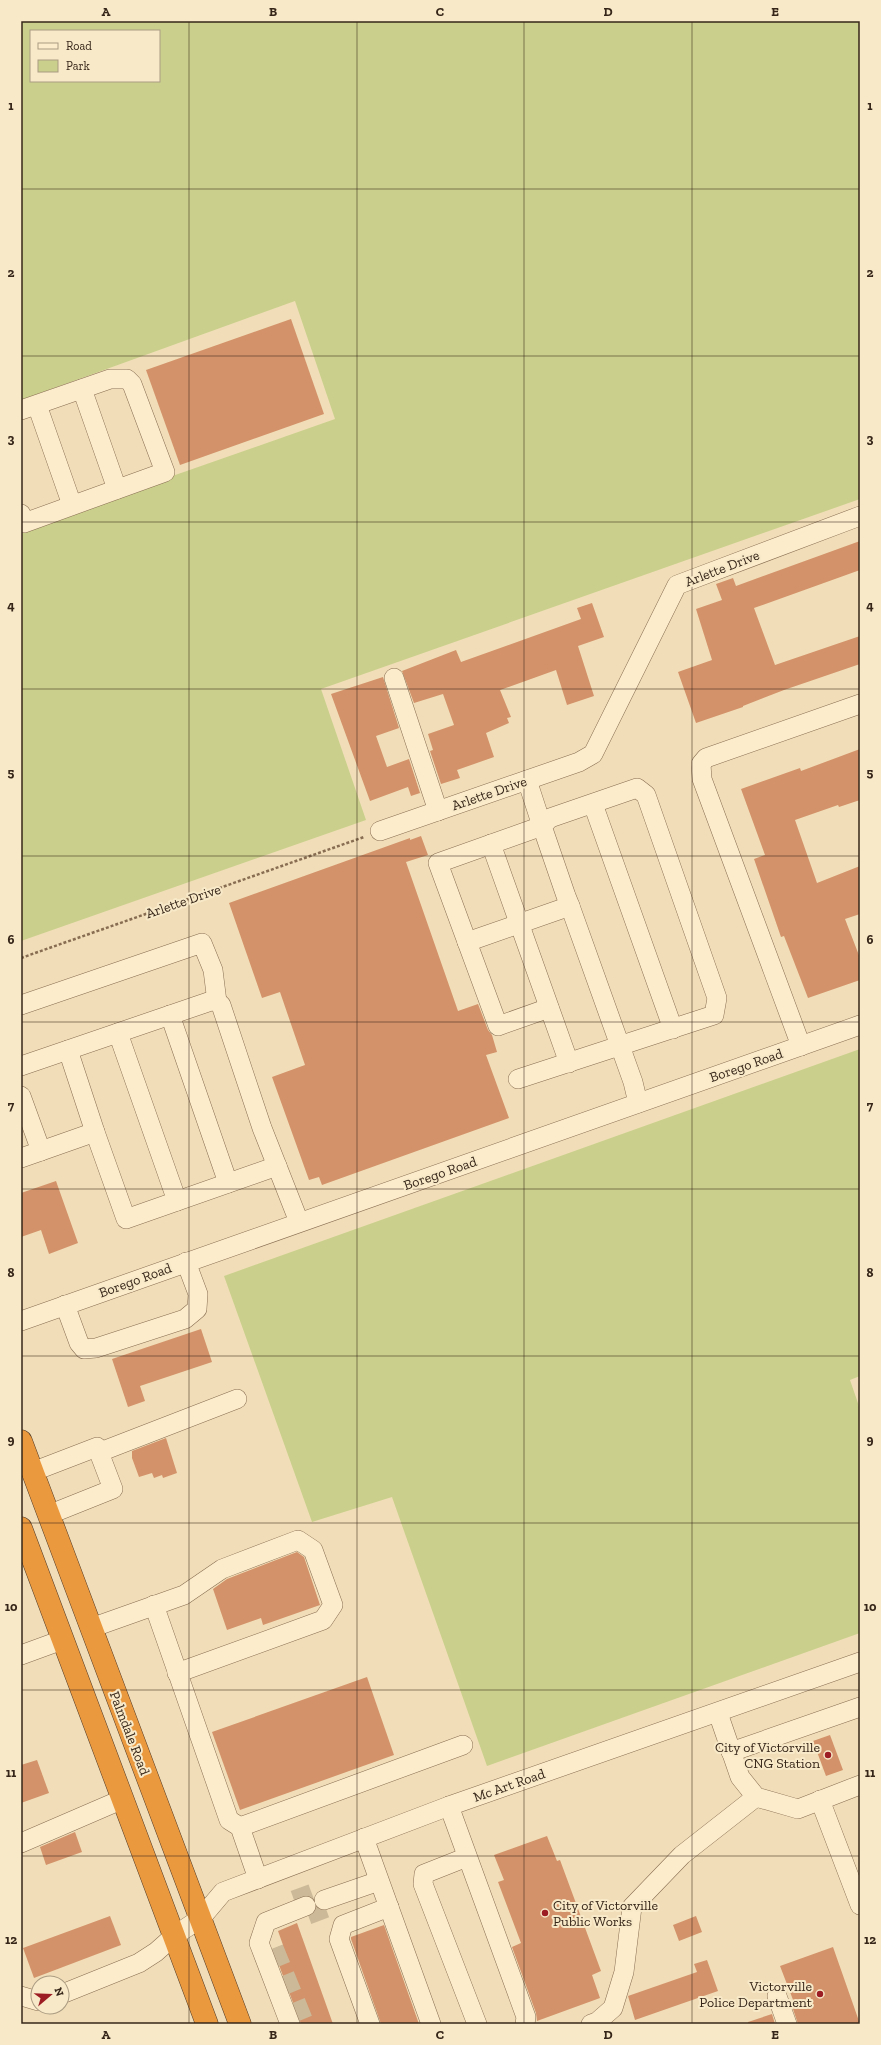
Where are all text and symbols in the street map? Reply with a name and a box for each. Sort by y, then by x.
text: A [102,4,111,19]
text: B [269,4,277,19]
text: C [436,4,444,19]
text: D [603,4,613,19]
text: E [771,4,779,19]
legend [30,30,160,82]
text: Road [66,39,92,53]
text: Park [66,59,91,73]
text: 1 [8,98,14,113]
text: 1 [867,98,873,113]
text: 2 [8,265,15,280]
text: 2 [867,265,874,280]
text: 3 [8,431,15,446]
text: 3 [867,431,874,446]
street label: Arlette Drive [683,546,762,590]
text: 4 [7,598,15,613]
text: 4 [866,598,874,613]
text: 5 [8,765,15,780]
text: 5 [867,765,874,780]
street label: Arlette Drive [449,773,529,814]
street label: Arlette Drive [143,881,223,922]
text: 6 [8,932,15,947]
text: 6 [867,932,874,947]
street label: Borego Road [707,1045,785,1086]
text: 7 [8,1098,15,1113]
text: 7 [867,1098,874,1113]
street label: Borego Road [401,1153,479,1194]
street label: Borego Road [96,1259,174,1301]
text: 8 [7,1265,15,1280]
text: 8 [866,1265,874,1280]
text: 9 [8,1432,15,1447]
text: 9 [867,1432,874,1447]
text: 10 [5,1599,18,1614]
text: 10 [864,1599,877,1614]
street label: Palmdale Road [106,1689,153,1778]
place label: City of Victorville CNG Station [715,1739,820,1772]
marker: City of Victorville CNG Station [823,1750,833,1760]
text: 11 [6,1765,17,1780]
street label: Mc Art Road [471,1765,548,1806]
text: 11 [865,1765,876,1780]
place label: City of Victorville Public Works [553,1897,658,1930]
marker: City of Victorville Public Works [540,1908,550,1918]
text: 12 [5,1932,17,1947]
text: 12 [864,1932,876,1947]
north arrow [30,1975,70,2015]
place label: Victorville Police Department [699,1978,813,2011]
text: N [51,1986,67,1999]
marker: Victorville Police Department [815,1989,825,1999]
text: A [102,2027,111,2042]
text: B [269,2027,277,2042]
text: C [436,2027,444,2042]
text: D [603,2027,613,2042]
text: E [771,2027,779,2042]

